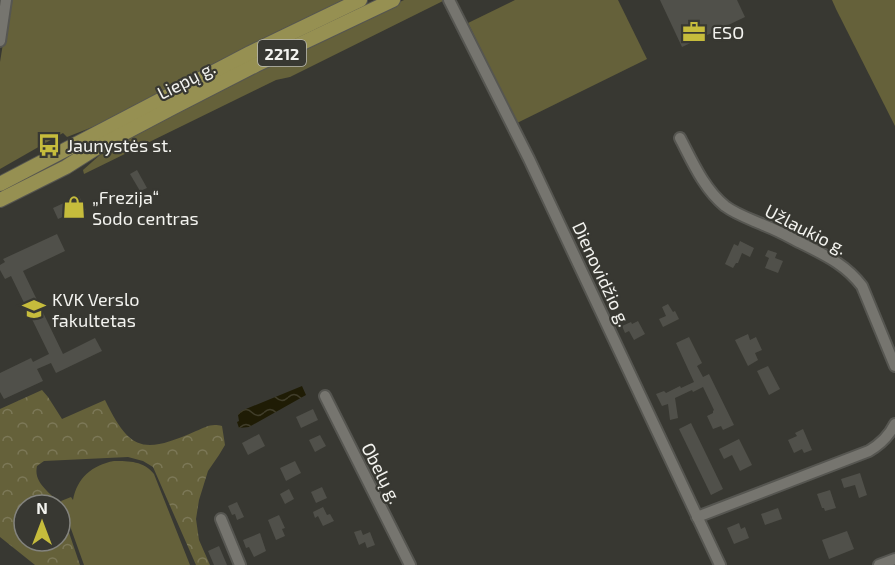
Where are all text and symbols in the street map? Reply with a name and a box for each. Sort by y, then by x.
office icon: ESO [681,19,707,45]
place label: ESO [712,21,744,43]
road number: 2212 [258,40,306,66]
street label: Liepų g. [153,56,219,104]
bus stop icon: Jaunystės st. [36,132,62,158]
place label: Jaunystės st. [67,134,172,156]
place label: „Frezija“ Sodo centras [92,186,199,229]
shop icon: „Frezija“ Sodo centras [61,194,87,220]
street label: Užlaukio g. [761,199,851,259]
street label: Dienovidžio g. [568,218,636,330]
place label: KVK Verslo fakultetas [52,288,140,331]
school or university icon: KVK Verslo fakultetas [21,296,47,322]
street label: Obelų g. [357,439,407,507]
north arrow [12,493,72,553]
text: N [36,498,48,517]

